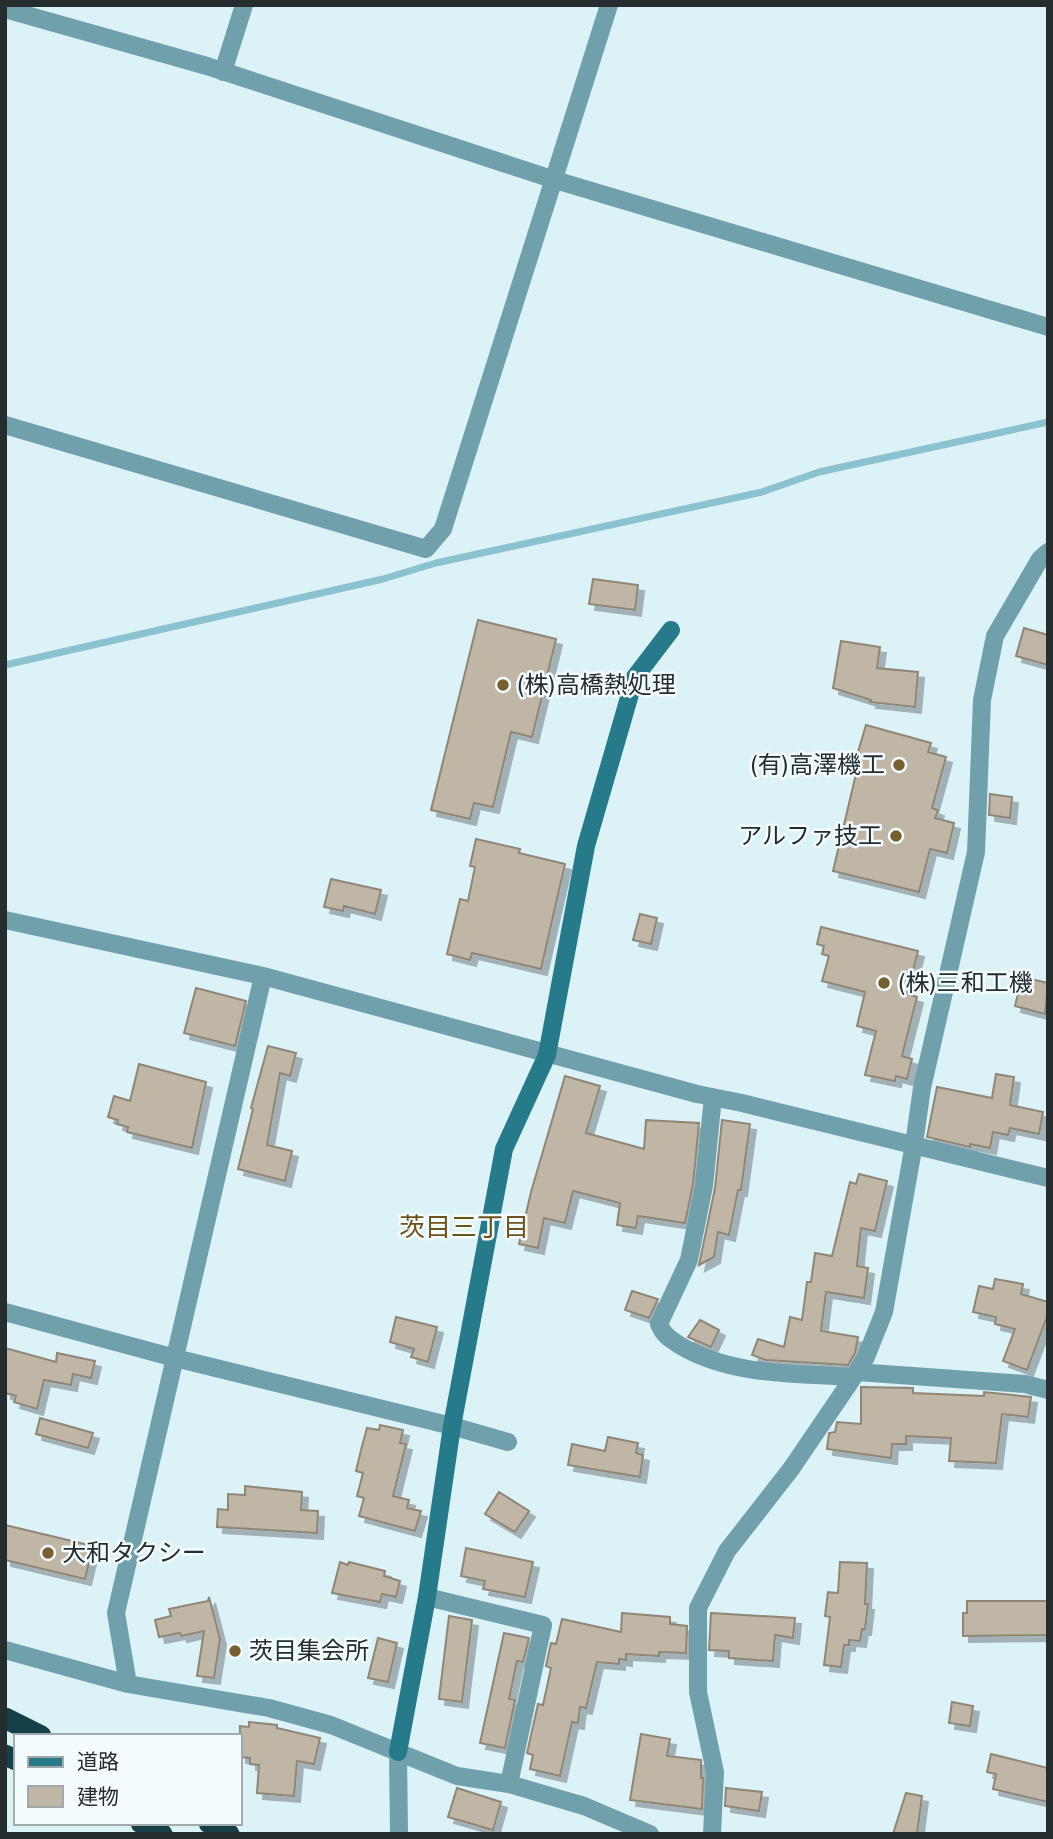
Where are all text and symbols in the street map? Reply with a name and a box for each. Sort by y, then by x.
place label: (株)高橋熱処理 [517,670,676,698]
marker: (株)高橋熱処理 [495,677,511,693]
place label: (有)高澤機工 [750,750,885,778]
marker: (有)高澤機工 [891,757,907,773]
place label: アルファ技工 [738,821,882,849]
marker: アルファ技工 [888,828,904,844]
place label: (株)三和工機 [898,968,1033,996]
marker: (株)三和工機 [876,975,892,991]
district label: 茨目三丁目 [399,1211,529,1242]
place label: 大和タクシー [62,1538,206,1566]
marker: 大和タクシー [40,1545,56,1561]
place label: 茨目集会所 [249,1636,369,1664]
marker: 茨目集会所 [227,1643,243,1659]
legend [14,1734,242,1825]
text: 道路 [77,1749,119,1774]
text: 建物 [77,1784,119,1809]

